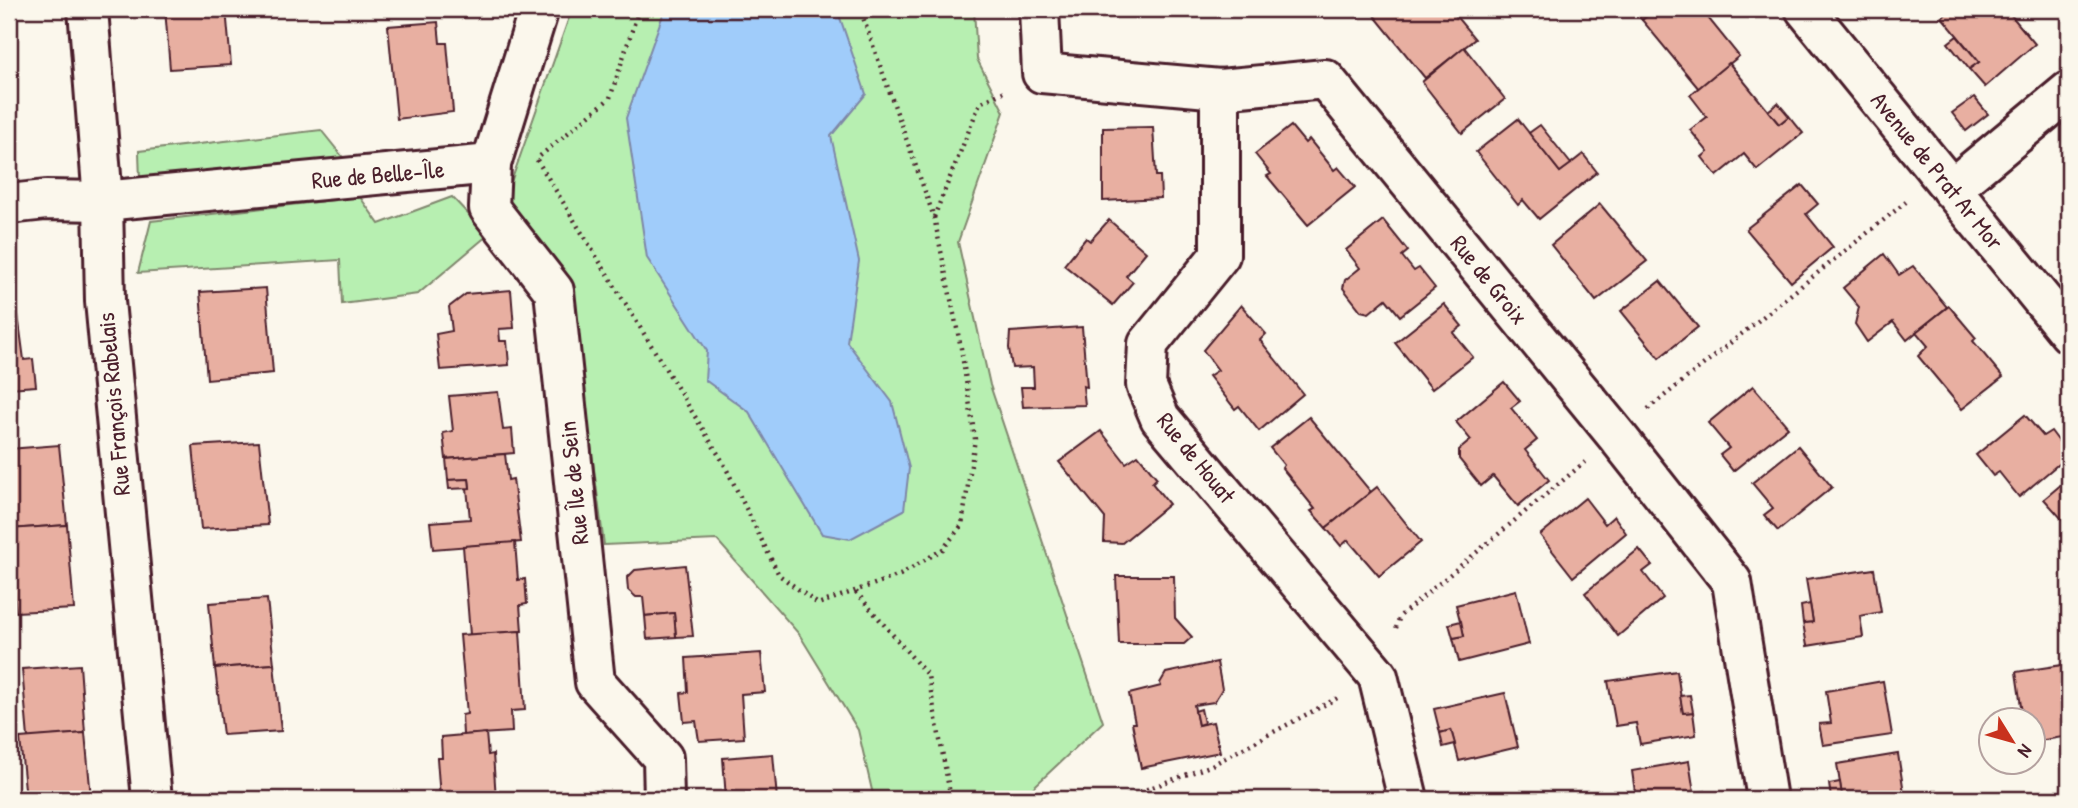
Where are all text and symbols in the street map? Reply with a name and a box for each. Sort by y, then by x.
street label: Avenue de Prat Ar Mor [1864,85,2011,256]
street label: Rue de Belle-Île [310,152,446,196]
street label: Rue de Groix [1444,228,1536,331]
street label: Rue François Rabelais [89,311,137,497]
street label: Rue de Houat [1150,405,1244,510]
street label: Rue Île de Sein [551,420,595,546]
north arrow [1976,706,2046,776]
text: N [2012,739,2039,763]

